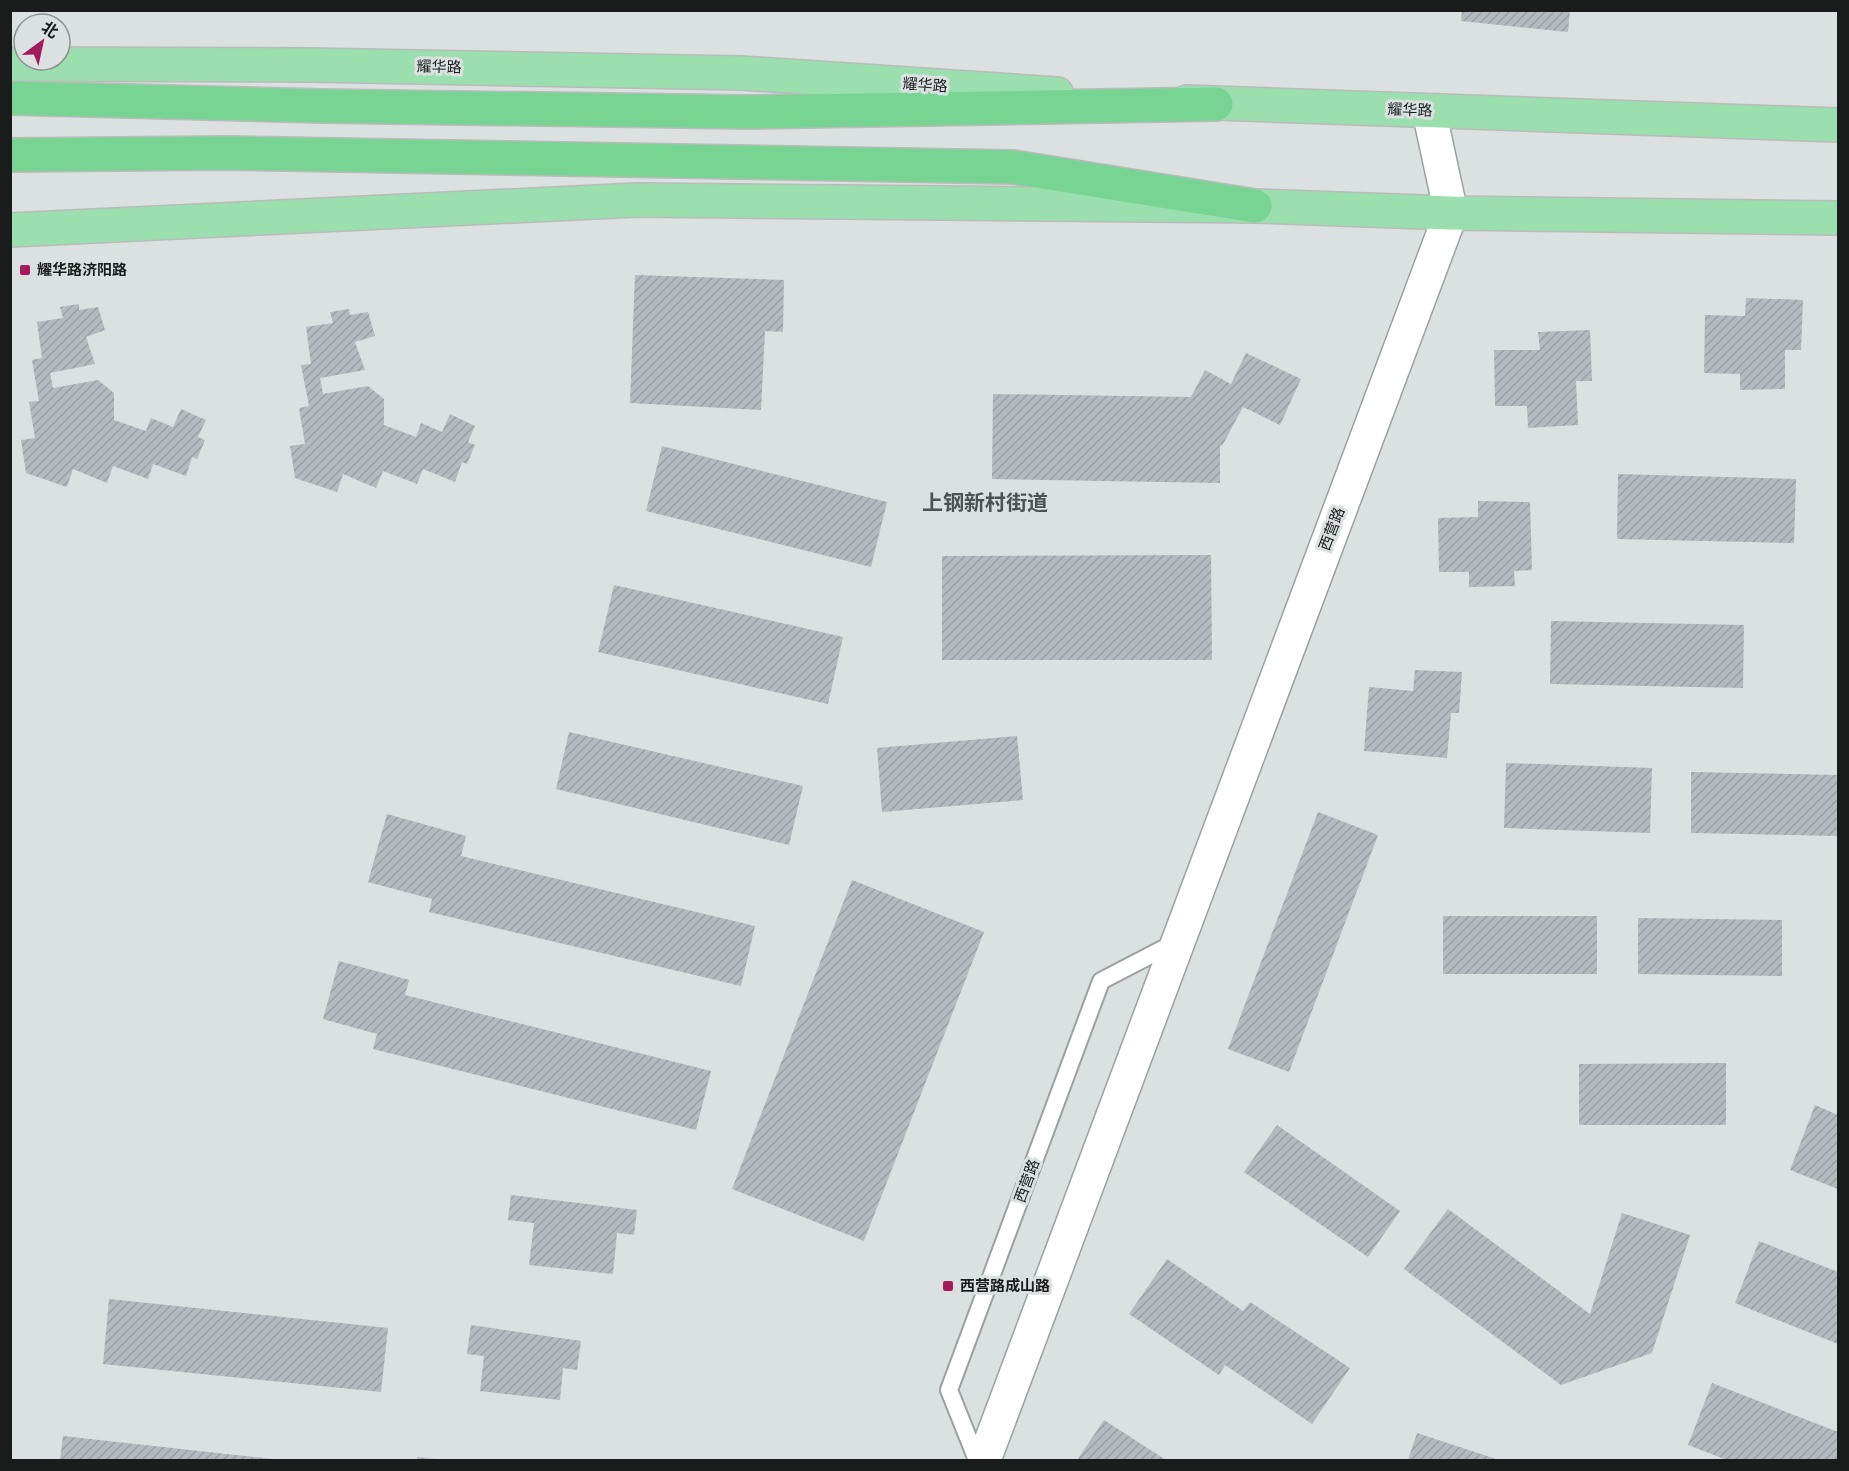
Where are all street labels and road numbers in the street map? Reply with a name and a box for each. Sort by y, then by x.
street label: 耀华路 [416,58,462,76]
street label: 耀华路 [902,74,948,96]
street label: 耀华路 [1387,100,1433,120]
street label: 西营路 [1316,505,1348,553]
street label: 西营路 [1011,1157,1043,1205]

